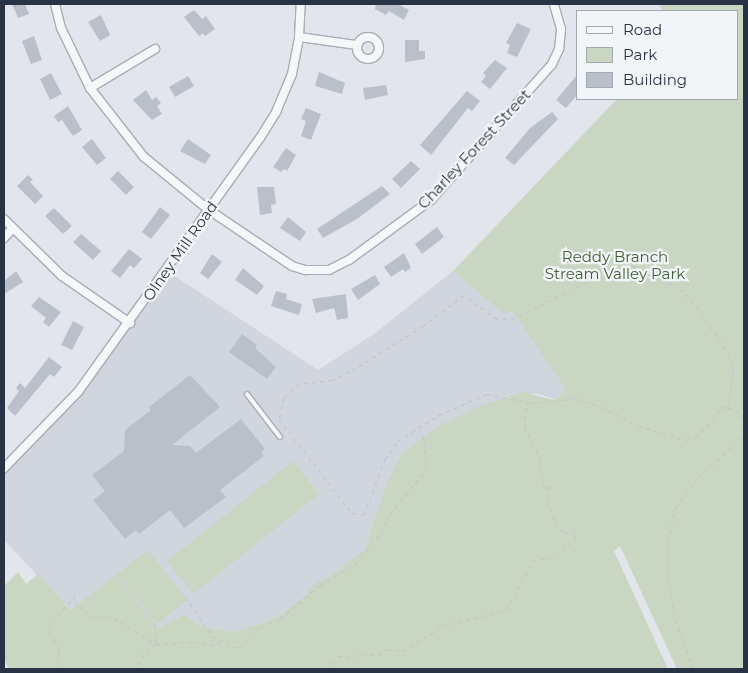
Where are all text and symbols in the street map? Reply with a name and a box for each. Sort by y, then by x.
legend [576,10,738,100]
text: Road [623,20,662,39]
text: Park [623,45,657,64]
text: Building [623,70,687,89]
street label: Charley Forest Street [414,86,534,212]
street label: Olney Mill Road [139,198,221,304]
park label: Reddy Branch Stream Valley Park [545,247,685,282]

